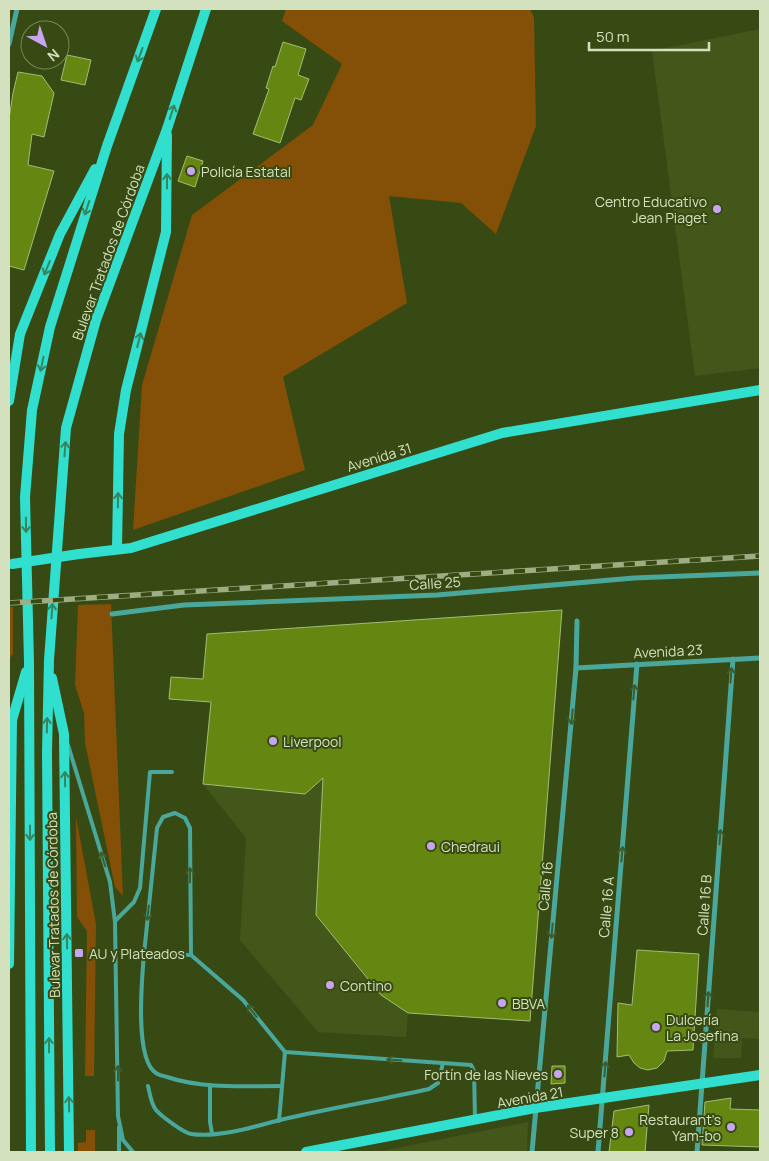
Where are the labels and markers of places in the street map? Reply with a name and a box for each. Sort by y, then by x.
place label: Policía Estatal [201,162,291,181]
marker: Policía Estatal [185,165,197,177]
place label: Centro Educativo Jean Piaget [595,192,707,227]
marker: Centro Educativo Jean Piaget [711,203,723,215]
place label: Liverpool [283,732,342,751]
marker: Liverpool [267,735,279,747]
place label: Chedraui [441,837,500,856]
marker: Chedraui [425,840,437,852]
place label: AU y Plateados [89,944,185,963]
marker: AU y Plateados [73,947,85,959]
place label: Contino [340,976,392,995]
marker: Contino [324,979,336,991]
place label: BBVA [512,994,545,1013]
marker: BBVA [496,997,508,1009]
place label: Dulcería La Josefina [666,1010,739,1045]
marker: Dulcería La Josefina [650,1021,662,1033]
place label: Fortín de las Nieves [424,1065,548,1084]
marker: Fortín de las Nieves [552,1068,564,1080]
place label: Restaurant's Yam-bo [639,1110,721,1145]
marker: Restaurant's Yam-bo [725,1121,737,1133]
place label: Super 8 [570,1123,619,1142]
marker: Super 8 [623,1126,635,1138]

